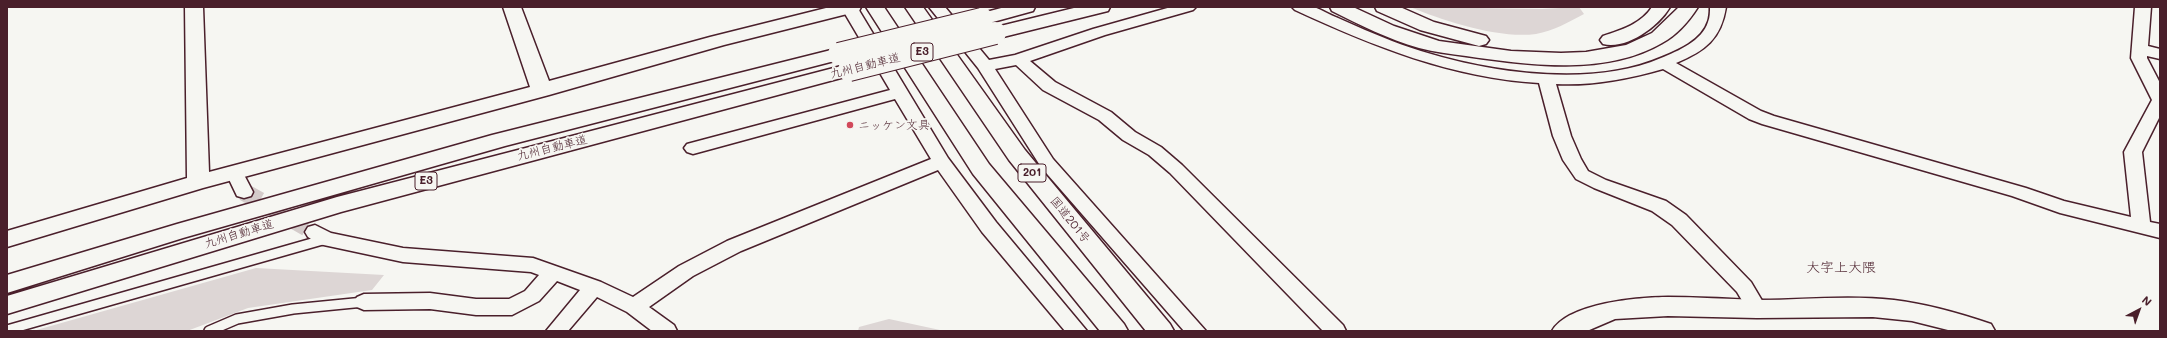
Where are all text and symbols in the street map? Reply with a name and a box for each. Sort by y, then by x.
road number: E3 [911,43,933,61]
street label: 九州自動車道 [828,50,902,82]
place label: ニッケン文具 [858,118,930,132]
marker: ニッケン文具 [845,120,855,130]
street label: 九州自動車道 [515,132,589,164]
road number: 201 [1018,164,1046,182]
road number: E3 [415,172,437,190]
street label: 国道201号 [1047,194,1093,246]
street label: 九州自動車道 [202,217,276,251]
district label: 大字上大隈 [1806,260,1876,276]
north arrow [2119,290,2159,330]
text: N [2139,292,2155,309]

